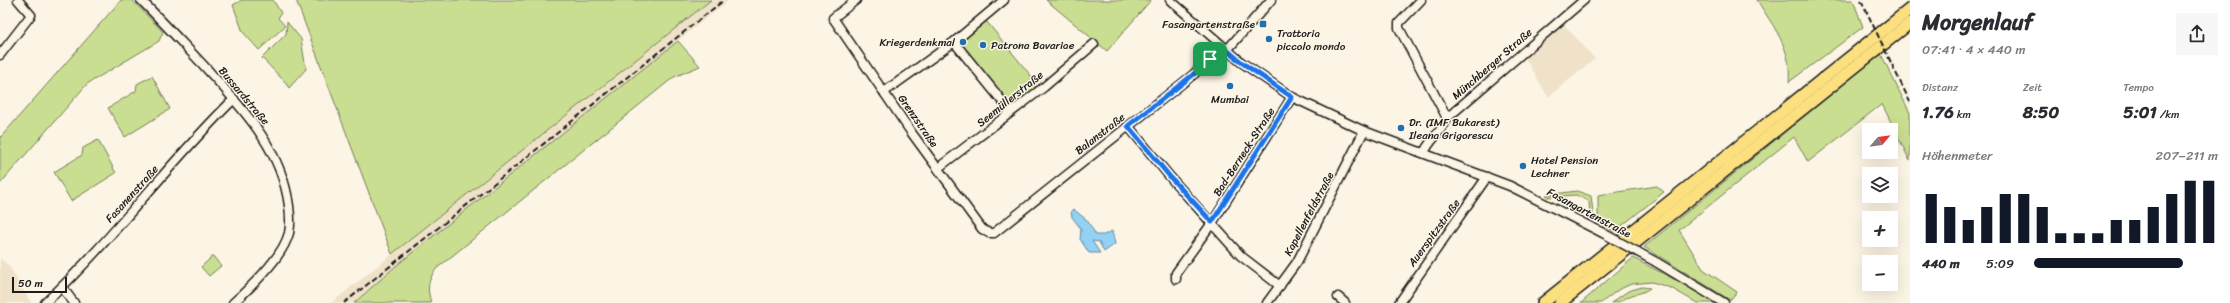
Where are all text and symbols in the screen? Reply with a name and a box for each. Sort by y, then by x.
text: Morgenlauf [1922,3,2033,42]
button: share [2176,13,2218,55]
place label: Fasangartenstraße [1162,15,1256,34]
marker: Fasangartenstraße [1258,19,1268,29]
street label: Münchberger Straße [1447,23,1537,105]
place label: Trattoria piccolo mondo [1276,24,1346,56]
place label: Kriegerdenkmal [879,33,956,52]
marker: Trattoria piccolo mondo [1264,34,1274,44]
place label: Patrona Bavariae [991,36,1075,55]
marker: Kriegerdenkmal [958,37,968,47]
text: 07:41 · 4 × 440 m [1922,38,2025,61]
marker: Patrona Bavariae [978,40,988,50]
pin [1193,42,1227,76]
icon: arrive [1199,48,1221,70]
street label: Bussardstraße [214,62,274,130]
street label: Seemüllerstraße [972,66,1048,132]
text: Distanz [1922,78,1958,97]
text: Zeit [2023,78,2042,97]
text: Tempo [2123,78,2154,97]
marker: Mumbai [1225,81,1235,91]
place label: Mumbai [1211,90,1250,109]
street label: Grenzstraße [893,91,944,152]
text: 1.76 [1922,97,1954,127]
text: 8:50 [2023,97,2059,127]
text: 5:01 [2123,97,2157,127]
street label: Bad-Berneck-Straße [1208,103,1280,200]
text: km [1954,105,1971,124]
text: /km [2157,105,2180,124]
street label: Balanstraße [1071,108,1130,160]
place label: Dr. (IMF Bukarest) Ileana Grigorescu [1408,113,1500,145]
marker: Dr. (IMF Bukarest) Ileana Grigorescu [1396,123,1406,133]
north arrow [1862,123,1898,159]
map controls [1862,123,1898,291]
text: Höhenmeter [1922,144,1992,167]
text: 207–211 m [2155,144,2218,167]
place label: Hotel Pension Lechner [1531,151,1598,183]
street label: Fasanenstraße [101,160,164,227]
marker: Hotel Pension Lechner [1518,161,1528,171]
button: layers [1862,167,1898,203]
street label: Kapellenfeldstraße [1279,168,1340,259]
street label: Fasangartenstraße [1544,183,1635,244]
street label: Auerspitzstraße [1402,195,1465,272]
button: + [1862,211,1898,247]
text: 440 m [1922,252,1960,275]
text: 5:09 [1986,252,2014,275]
button: − [1862,255,1898,291]
text: 50 m [18,274,43,293]
scale bar [12,275,67,294]

